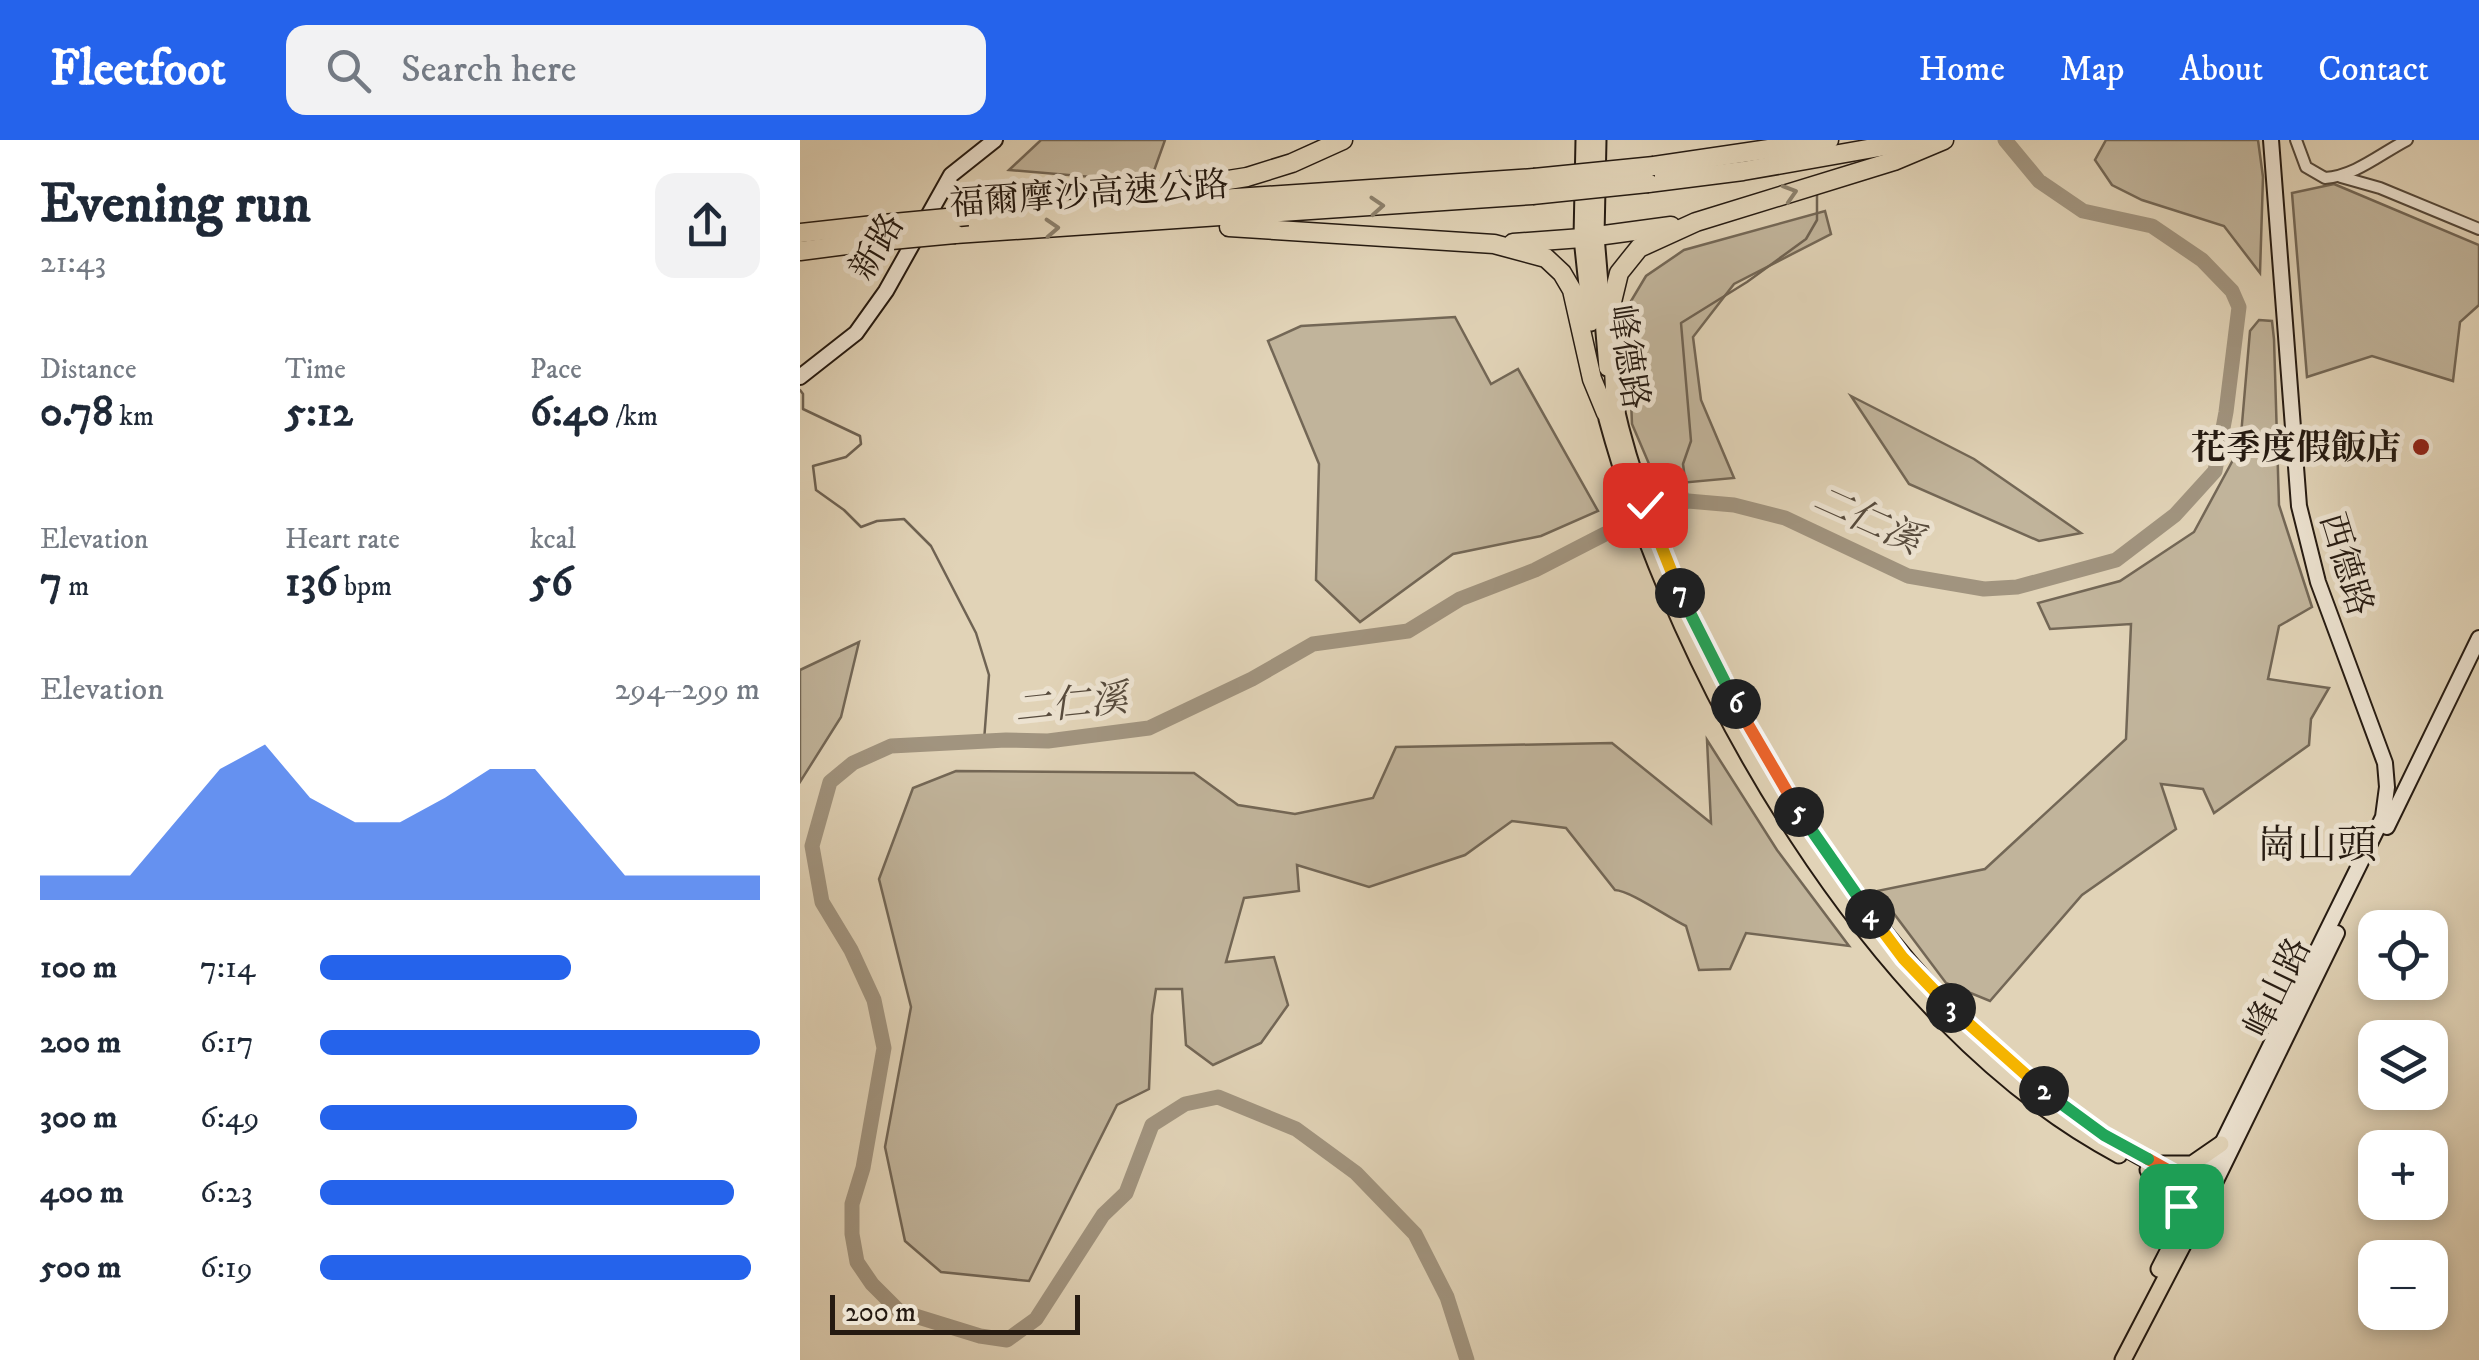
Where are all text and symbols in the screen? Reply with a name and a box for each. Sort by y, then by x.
search box [286,25,986,115]
text: Fleetfoot [50,40,226,100]
icon: search [321,43,376,98]
text: Search here [401,46,577,94]
text: Home [1918,48,2005,92]
text: Map [2060,48,2124,92]
text: About [2179,48,2263,92]
text: Contact [2318,48,2429,92]
street label: 福爾摩沙高速公路 [948,163,1230,227]
text: Evening run [40,171,311,240]
button: share [655,173,760,278]
one-way arrow [1780,184,1797,205]
one-way arrow [1369,196,1385,217]
street label: 新路 [841,206,915,288]
one-way arrow [1045,218,1061,239]
text: 21:43 [40,243,106,283]
street label: 峰德路 [1597,302,1657,413]
text: Distance [40,352,136,387]
text: Time [285,352,346,387]
text: Pace [530,352,582,387]
text: 0.78 [40,387,113,439]
text: 5:12 [285,387,353,439]
text: 6:40 [530,387,610,439]
text: km [113,399,154,434]
text: /km [610,399,658,434]
place label: 花季度假飯店 [2191,427,2401,471]
marker: 花季度假飯店 [2410,436,2432,458]
pin [1603,463,1688,548]
water label: 二仁溪 [1805,476,1933,568]
icon: check [1618,478,1673,533]
street label: 西德路 [2309,508,2381,621]
text: Elevation [40,522,148,557]
text: Heart rate [285,522,400,557]
text: kcal [530,522,576,557]
text: 7 [40,557,62,609]
text: 136 [285,557,338,609]
text: 56 [530,557,573,609]
pin: 7 [1655,568,1705,618]
text: m [62,569,89,604]
text: bpm [338,569,392,604]
text: 7 [1673,575,1687,610]
text: Elevation [40,670,164,710]
text: 294–299 m [614,670,760,710]
water label: 二仁溪 [1012,675,1134,735]
pin: 6 [1711,679,1761,729]
text: 6 [1729,686,1743,721]
pin: 5 [1774,787,1824,837]
text: 5 [1792,794,1806,829]
district label: 崗山頭 [2257,822,2377,872]
pin: 4 [1845,889,1895,939]
text: 4 [1862,896,1878,931]
map controls [2358,910,2448,1330]
button: locate [2358,910,2448,1000]
street label: 峰山路 [2236,931,2322,1045]
text: 100 m [40,948,117,988]
text: 7:14 [200,948,255,988]
pin: 3 [1926,983,1976,1033]
text: 3 [1946,990,1956,1025]
button: layers [2358,1020,2448,1110]
text: 200 m [40,1023,121,1063]
text: 6:17 [200,1023,254,1063]
pin: 2 [2019,1066,2069,1116]
text: 2 [2037,1073,2051,1108]
text: 300 m [40,1098,117,1138]
text: 6:49 [200,1098,259,1138]
button: + [2358,1130,2448,1220]
pin [2139,1164,2224,1249]
text: 400 m [40,1173,124,1213]
text: 6:23 [200,1173,253,1213]
icon: arrive [2154,1179,2209,1234]
button: − [2358,1240,2448,1330]
text: 500 m [40,1248,121,1288]
text: 6:19 [200,1248,253,1288]
scale bar [830,1290,1080,1334]
text: 200 m [845,1295,916,1330]

